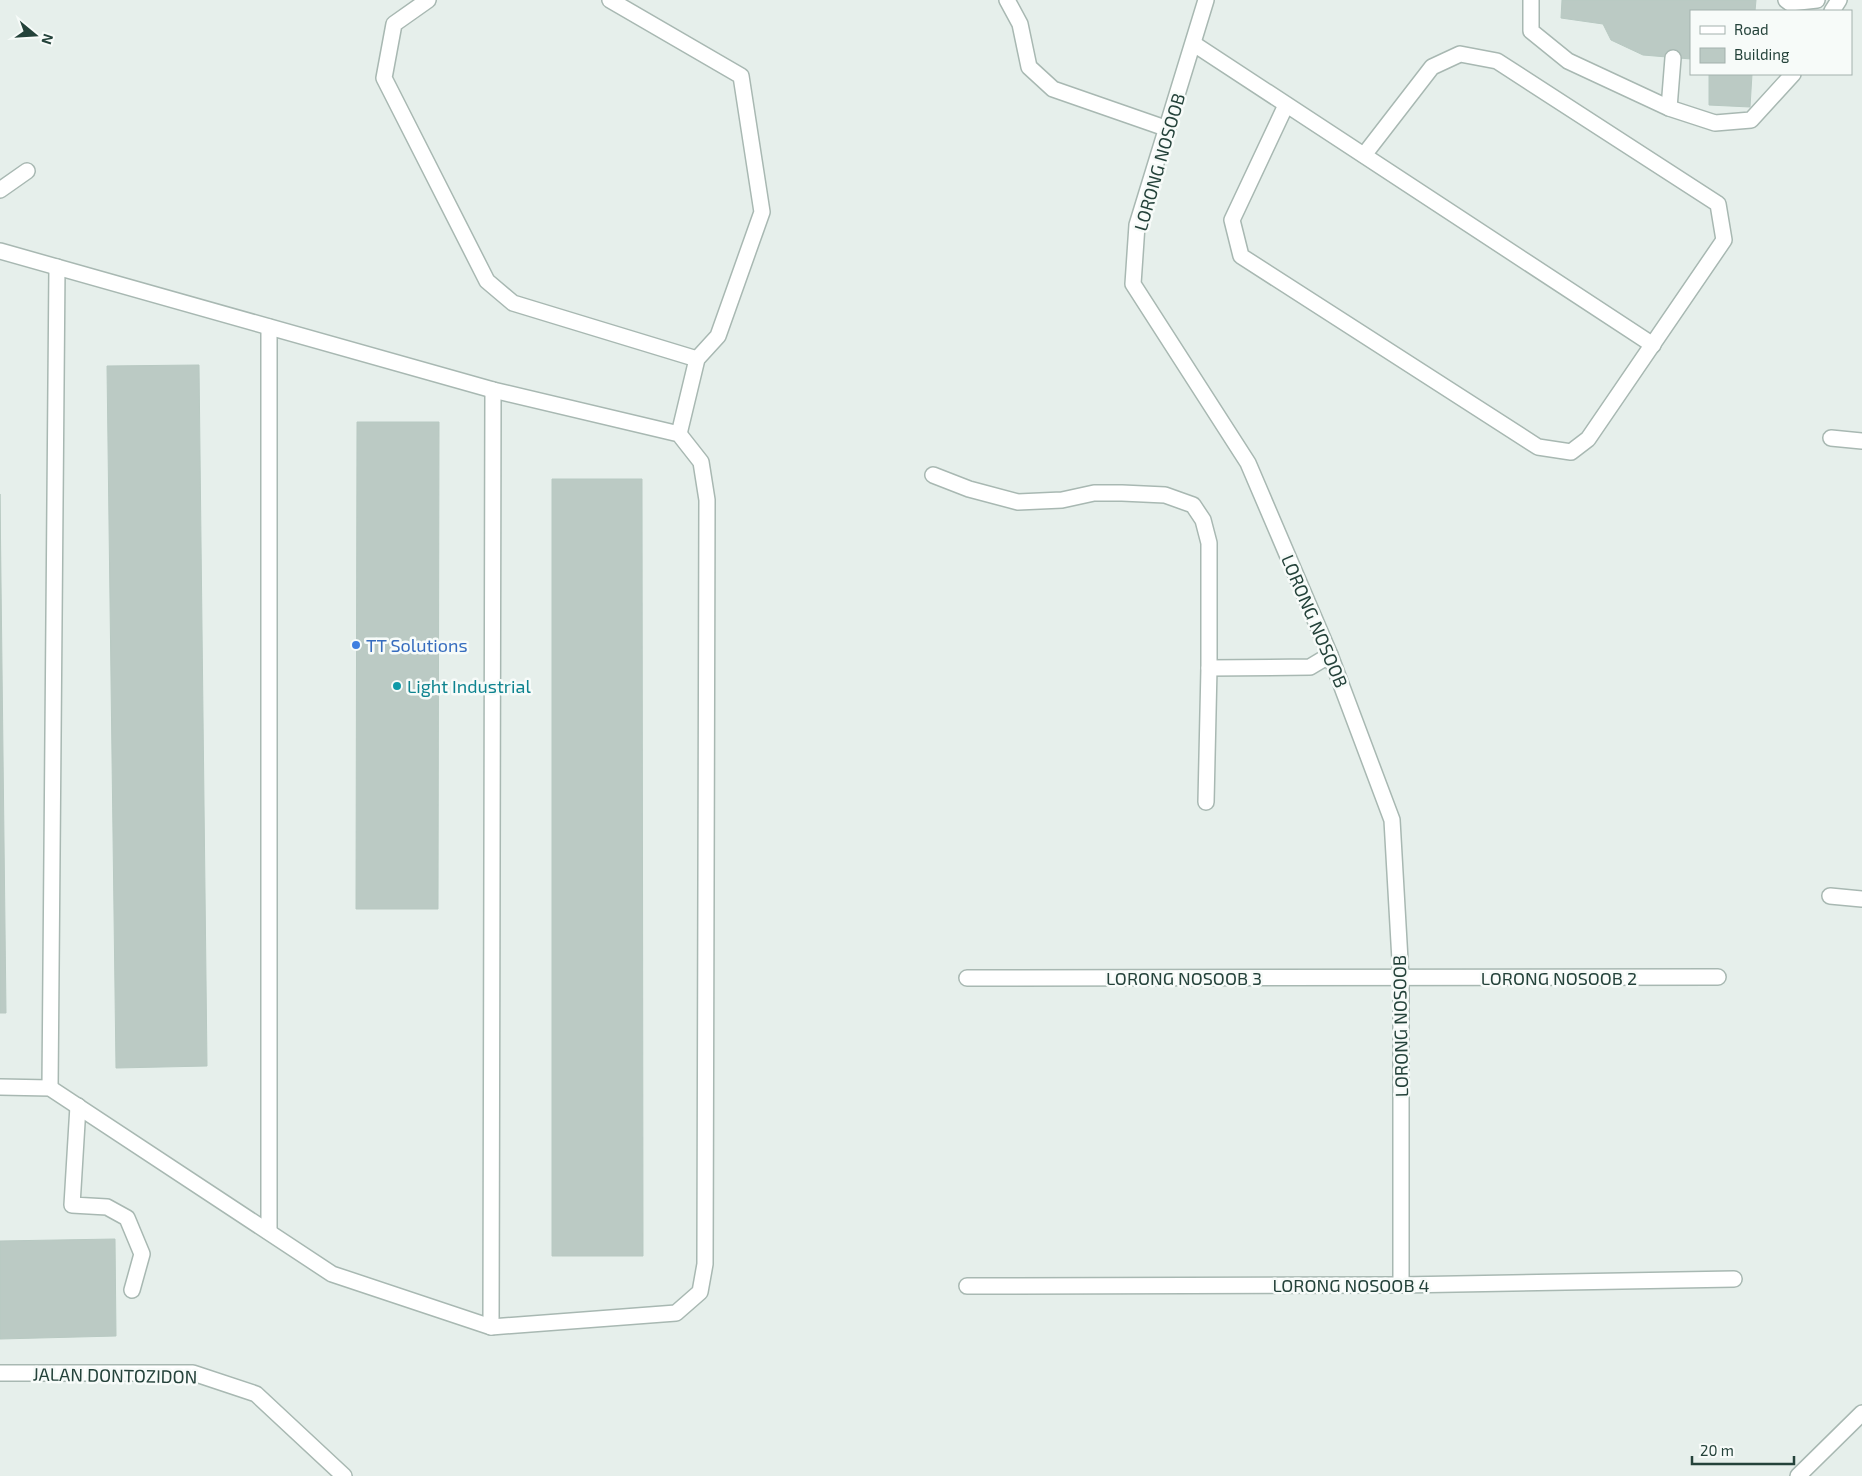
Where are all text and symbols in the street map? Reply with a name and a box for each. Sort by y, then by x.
north arrow [10,10,60,60]
legend [1690,10,1852,75]
text: Road [1734,20,1769,38]
text: N [38,32,57,47]
text: Building [1734,45,1790,63]
street label: LORONG NOSOOB [1129,91,1189,233]
street label: LORONG NOSOOB [1277,551,1353,691]
place label: TT Solutions [366,634,468,656]
marker: TT Solutions [350,639,362,651]
place label: Light Industrial [407,675,531,697]
marker: Light Industrial [391,680,403,692]
street label: LORONG NOSOOB [1388,955,1412,1097]
street label: LORONG NOSOOB 3 [1106,967,1262,989]
street label: LORONG NOSOOB 2 [1481,967,1637,989]
street label: LORONG NOSOOB 4 [1272,1274,1430,1296]
street label: JALAN DONTOZIDON [32,1363,198,1387]
scale bar [1692,1434,1794,1466]
text: 20 m [1700,1441,1734,1459]

